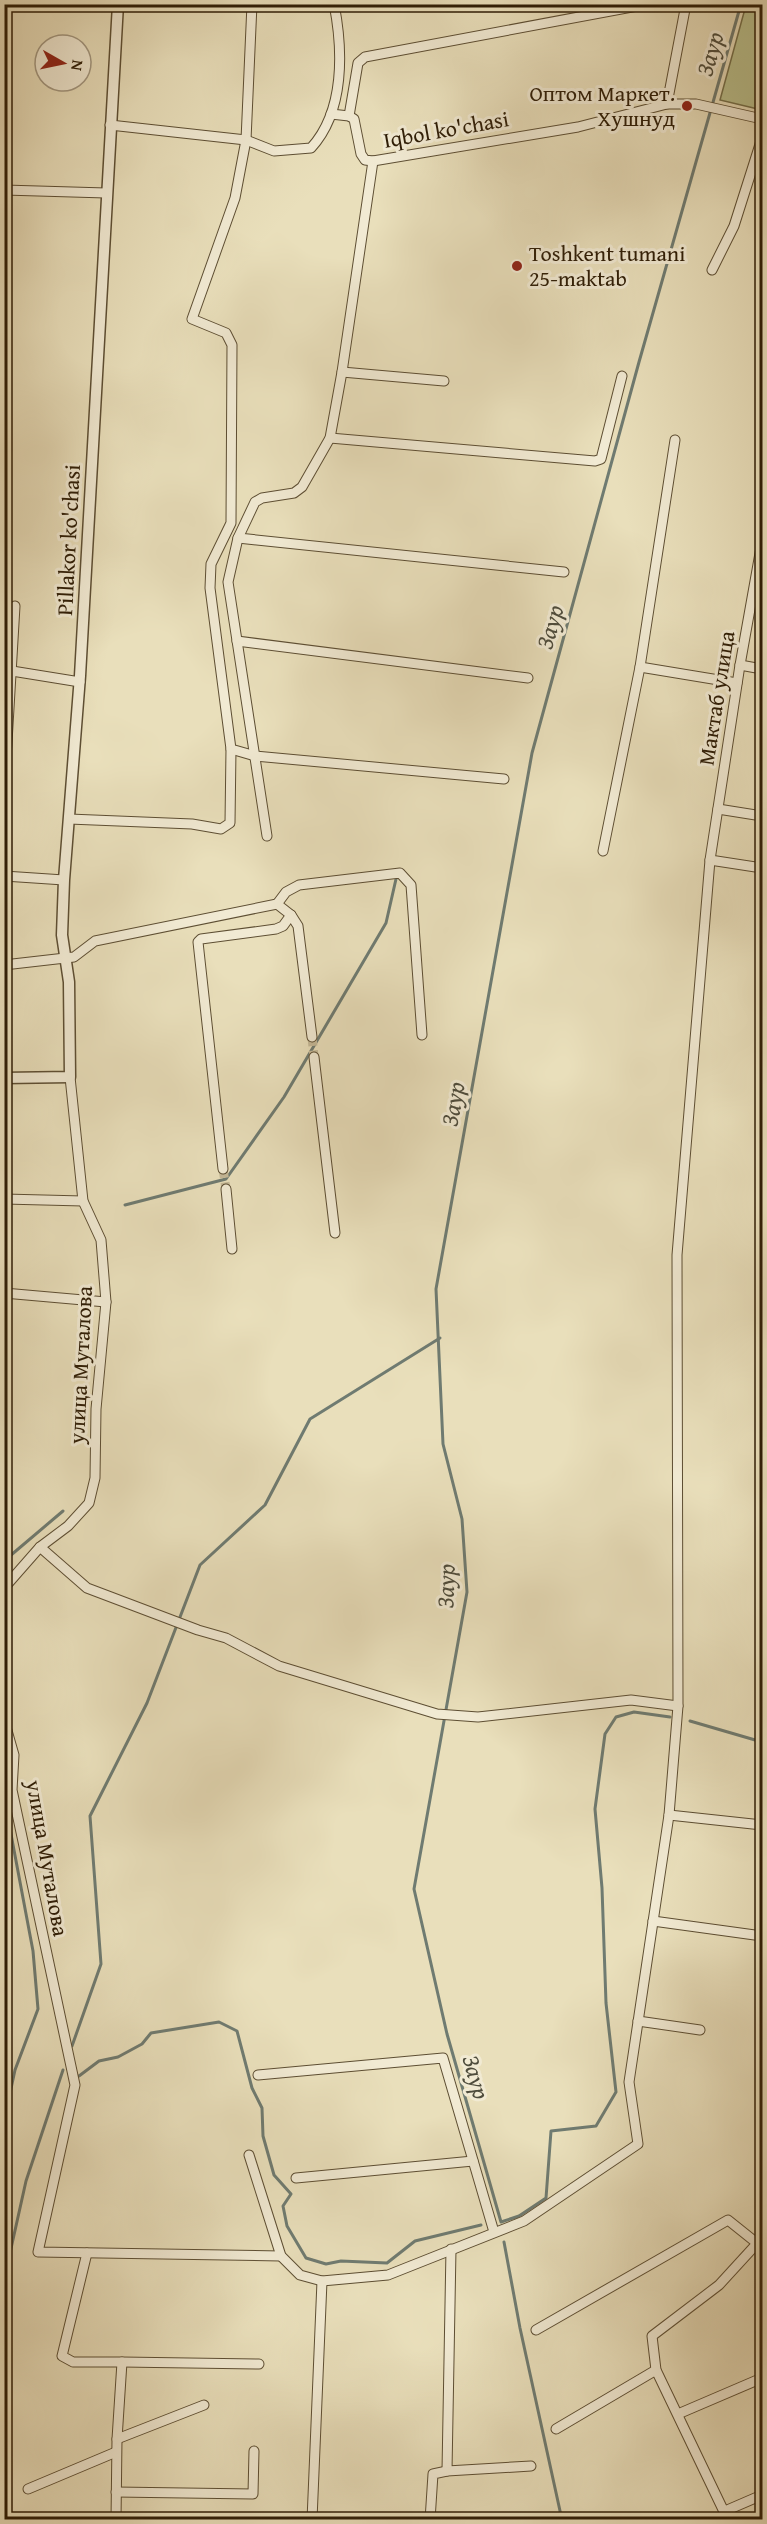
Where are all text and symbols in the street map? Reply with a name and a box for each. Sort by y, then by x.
water label: Заур [687,28,733,80]
north arrow [33,33,93,93]
text: N [65,58,91,73]
place label: Оптом Маркет. Хушнуд [529,77,675,134]
marker: Оптом Маркет. Хушнуд [680,99,694,113]
street label: Iqbol ko'chasi [381,102,511,156]
place label: Toshkent tumani 25-maktab [529,237,685,294]
marker: Toshkent tumani 25-maktab [510,259,524,273]
street label: Pillakor ko'chasi [48,464,88,616]
water label: Заур [527,601,573,653]
street label: Мактаб улица [690,628,743,768]
water label: Заур [431,1079,474,1129]
street label: улица Муталова [60,1285,100,1446]
water label: Заур [427,1563,464,1609]
street label: улица Муталова [18,1776,78,1939]
water label: Заур [453,2051,499,2103]

